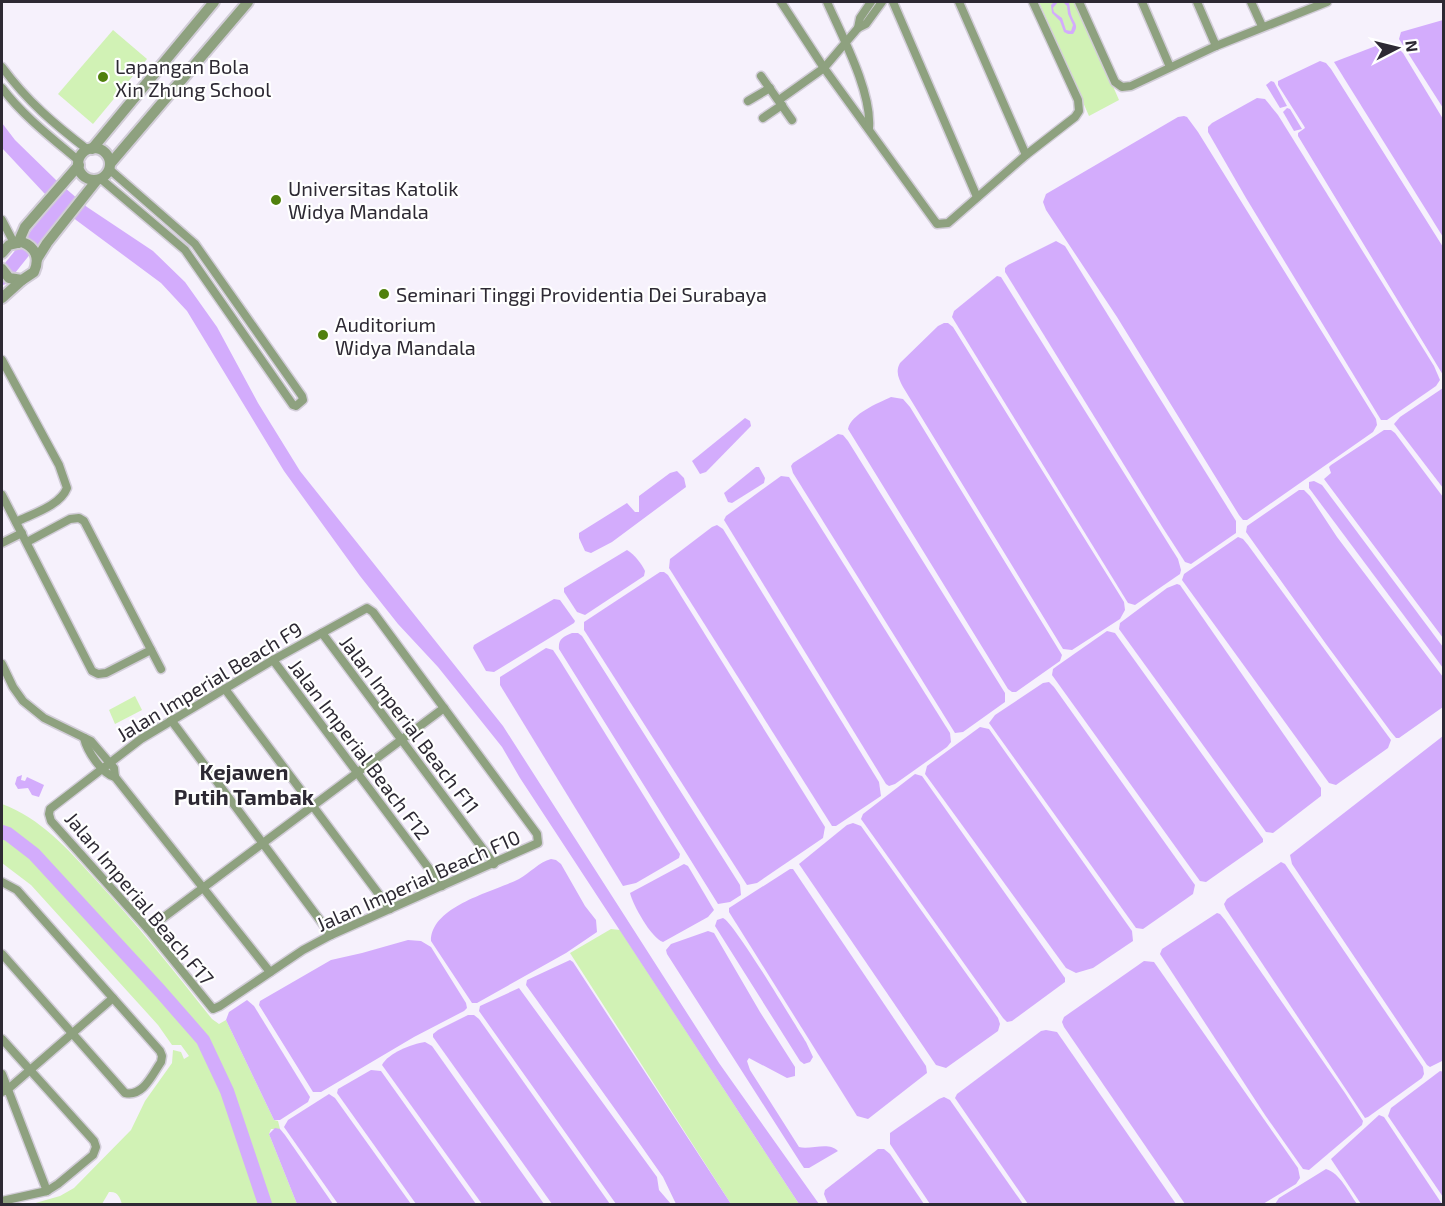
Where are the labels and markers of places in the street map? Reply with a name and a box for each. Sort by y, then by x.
place label: Lapangan Bola Xin Zhung School [115,54,271,101]
marker: Lapangan Bola Xin Zhung School [96,70,110,84]
place label: Universitas Katolik Widya Mandala [288,176,458,223]
marker: Universitas Katolik Widya Mandala [269,193,283,207]
place label: Seminari Tinggi Providentia Dei Surabaya [396,282,767,306]
marker: Seminari Tinggi Providentia Dei Surabaya [377,287,391,301]
place label: Auditorium Widya Mandala [335,312,476,359]
marker: Auditorium Widya Mandala [316,328,330,342]

